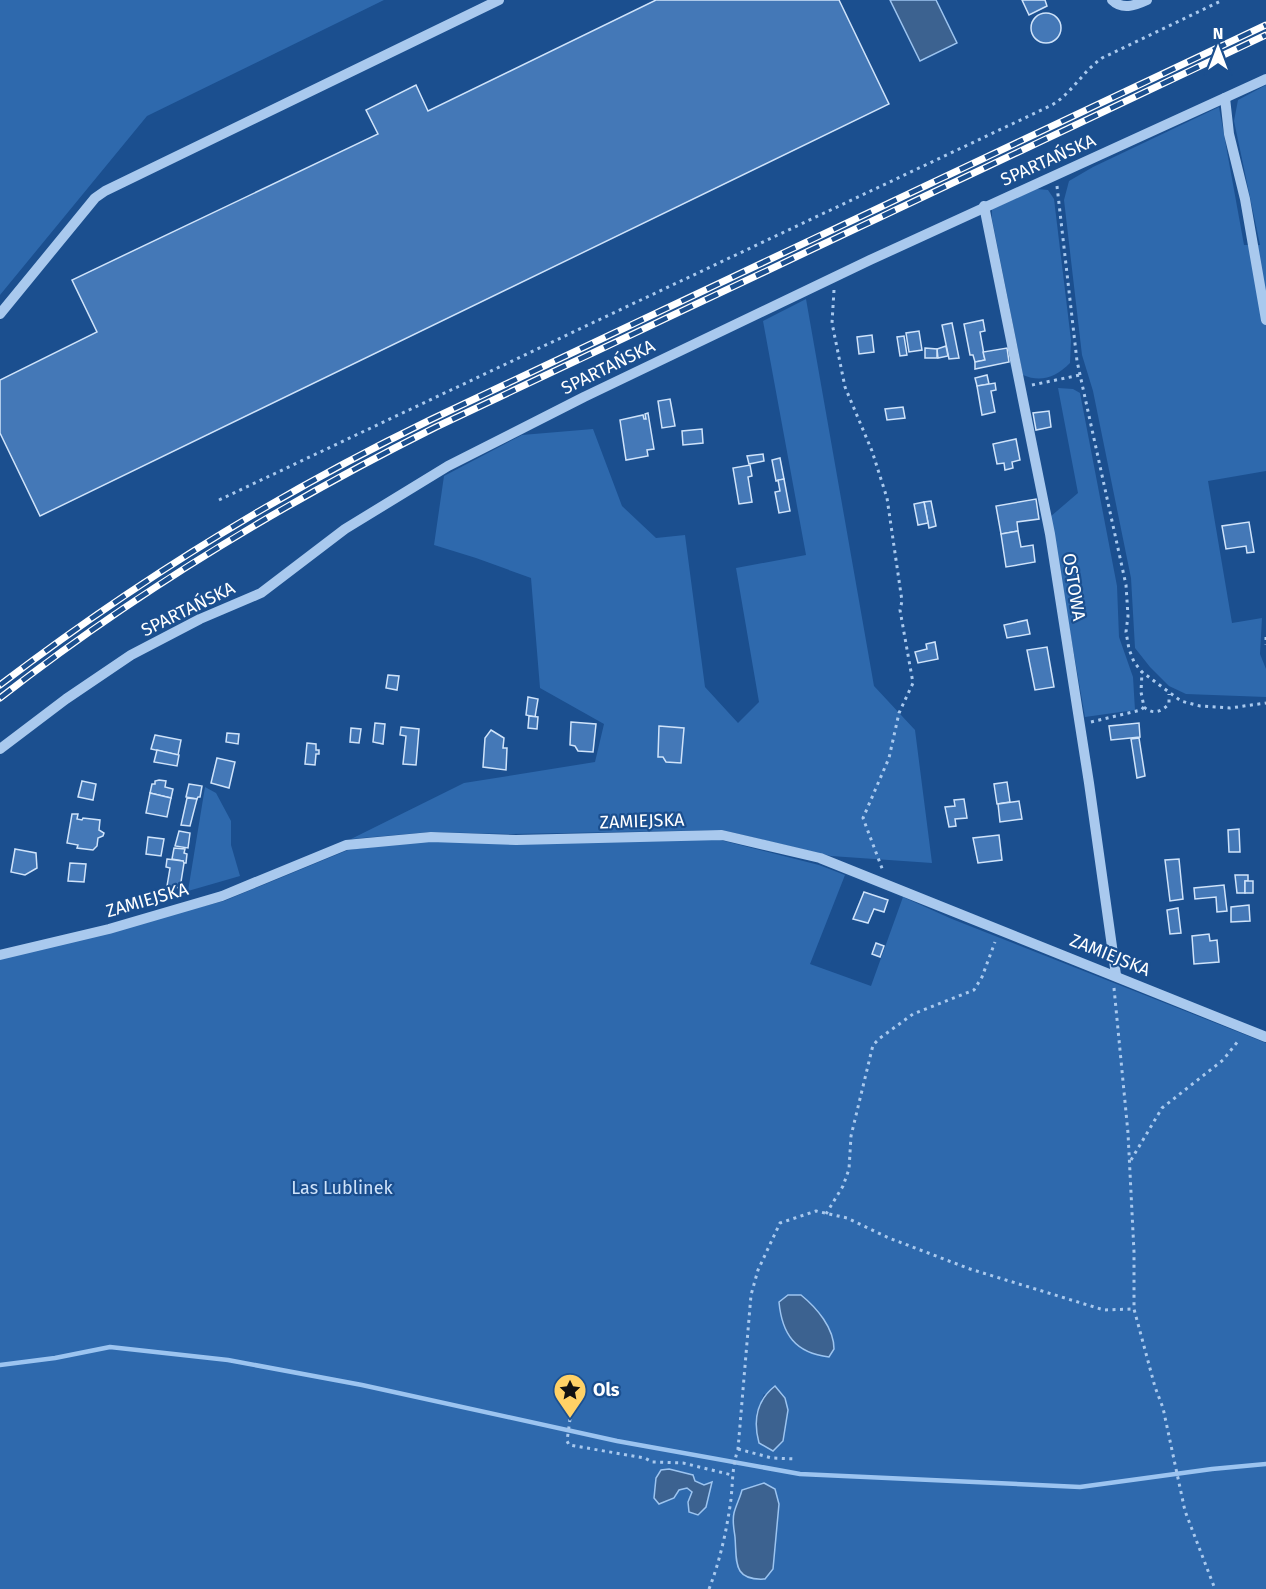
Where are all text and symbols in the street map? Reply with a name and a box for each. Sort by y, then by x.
north arrow [1188,18,1248,78]
text: N [1213,24,1223,43]
street label: SPARTAŃSKA [997,128,1100,191]
street label: SPARTAŃSKA [557,334,659,399]
street label: OSTOWA [1058,552,1090,623]
street label: SPARTAŃSKA [137,576,239,641]
street label: ZAMIEJSKA [599,809,685,833]
street label: ZAMIEJSKA [103,878,191,922]
street label: ZAMIEJSKA [1067,929,1154,981]
park label: Las Lublinek [291,1177,393,1199]
place icon: Ols [552,1372,588,1419]
place label: Ols [593,1379,620,1401]

